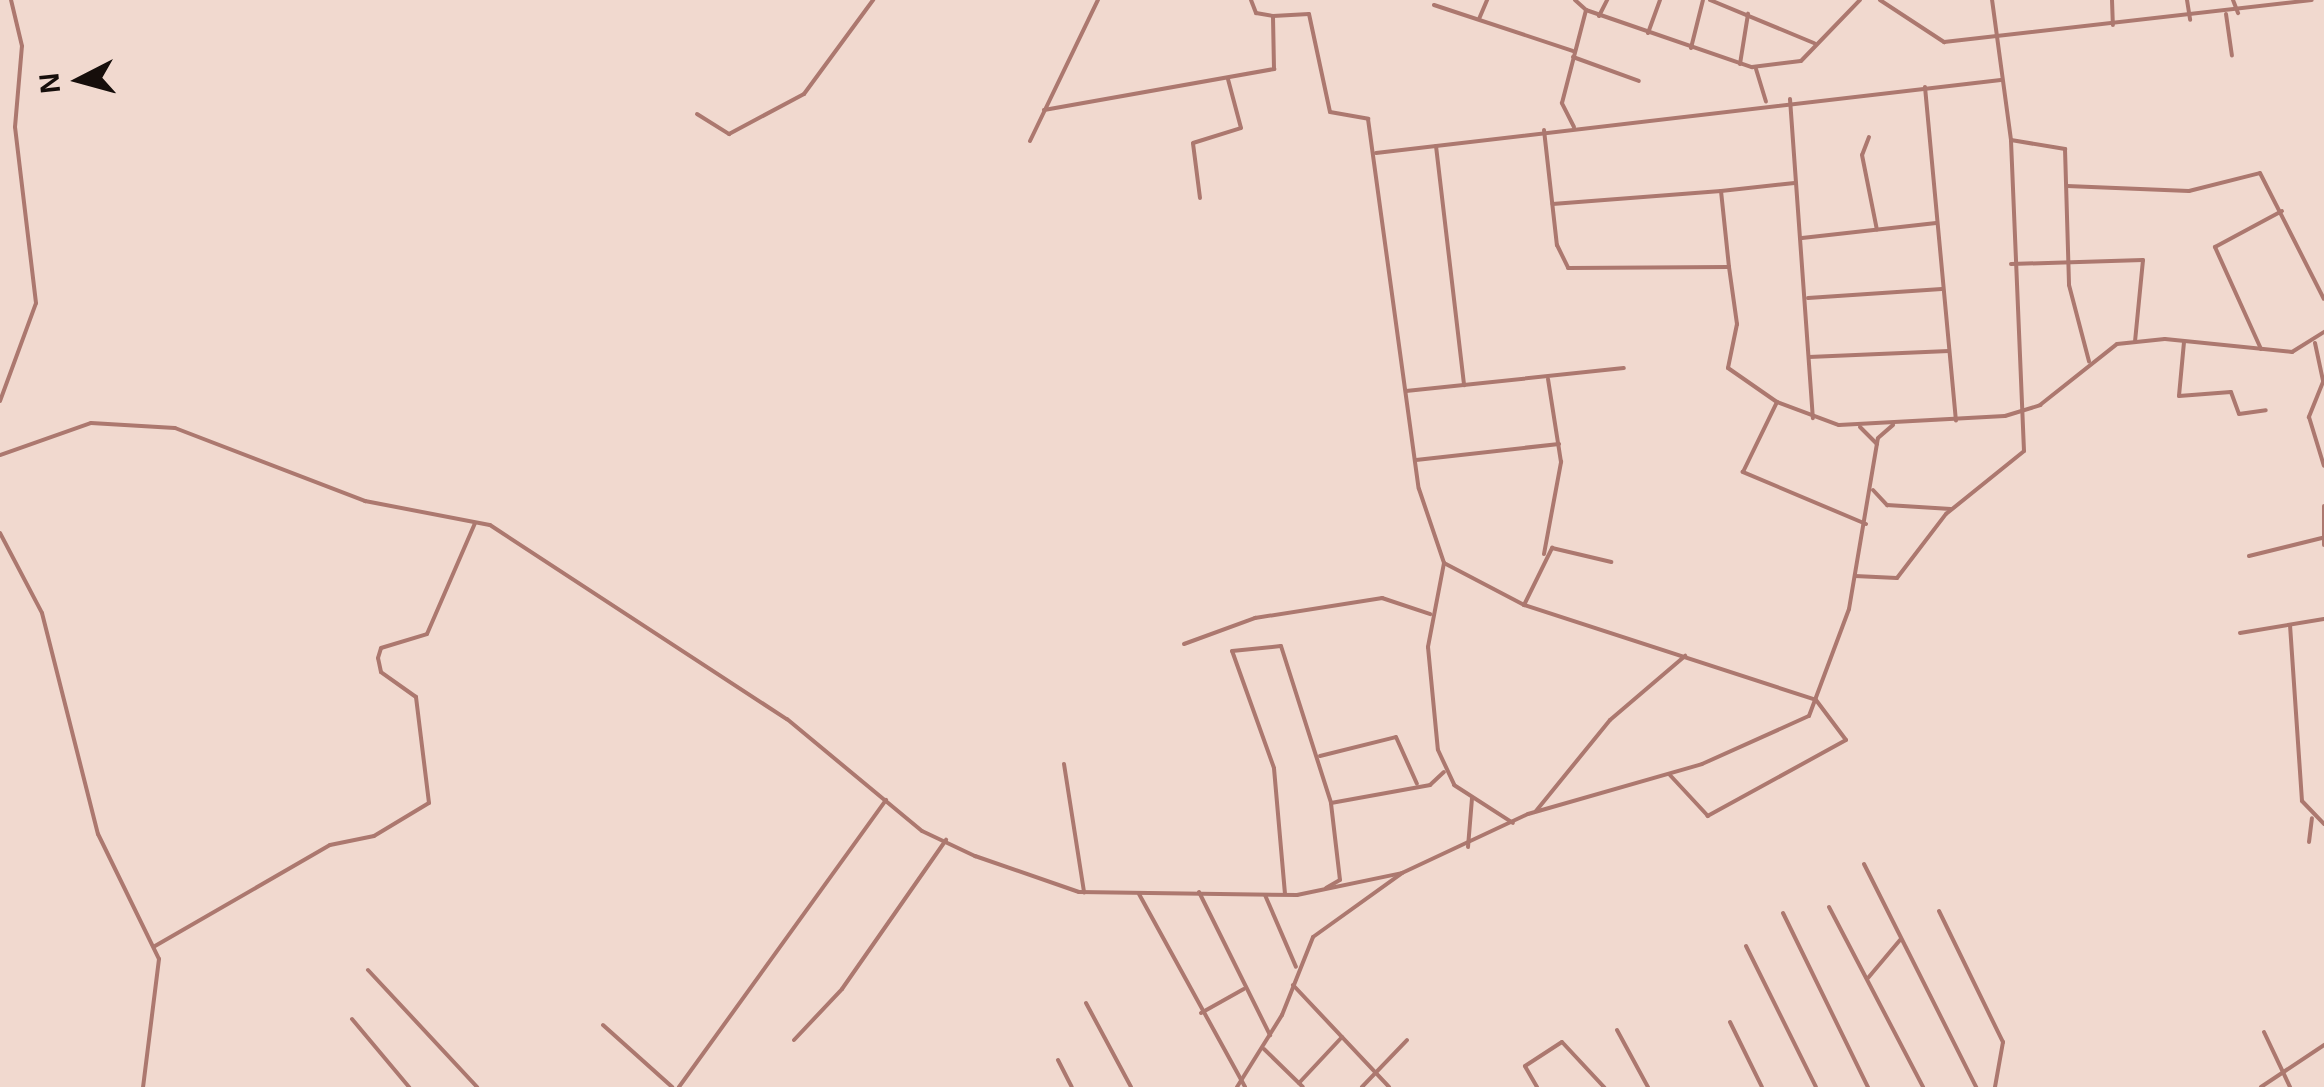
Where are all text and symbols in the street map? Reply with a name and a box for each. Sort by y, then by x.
north arrow [30,30,130,130]
text: N [33,72,66,95]

